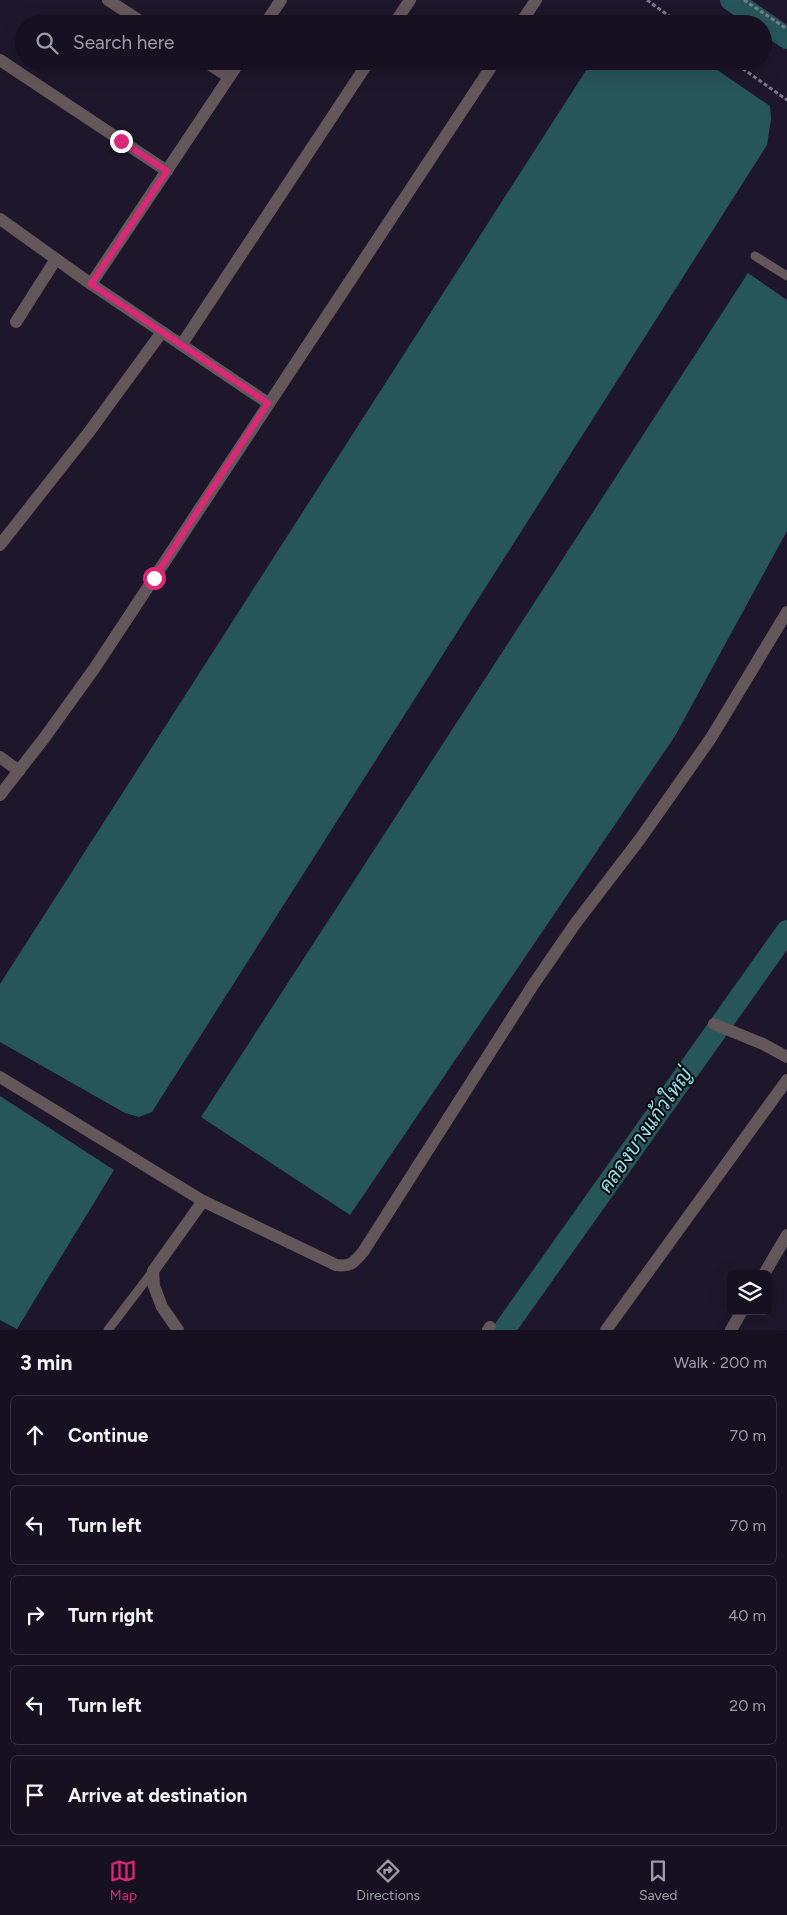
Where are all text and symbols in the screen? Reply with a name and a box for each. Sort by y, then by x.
search box [15,15,772,70]
icon: search [33,29,61,57]
text: Search here [73,31,175,54]
route end [110,130,133,153]
route start [143,567,166,590]
water label: คลองบางแก้วใหญ่ [592,1062,697,1197]
map controls [727,1270,772,1315]
button: layers [727,1270,772,1315]
text: 3 min [20,1350,72,1375]
text: Walk · 200 m [674,1353,767,1372]
icon: ahead [21,1421,49,1449]
text: Continue [68,1424,148,1447]
text: 70 m [730,1426,766,1445]
icon: left [21,1511,49,1539]
text: Turn left [68,1514,142,1537]
text: 70 m [730,1516,766,1535]
icon: right [21,1601,49,1629]
text: Turn right [68,1604,154,1627]
text: 40 m [728,1606,766,1625]
icon: left [21,1691,49,1719]
text: Turn left [68,1694,142,1717]
text: 20 m [729,1696,766,1715]
icon: arrive [21,1781,49,1809]
text: Arrive at destination [68,1784,247,1807]
tab: Map [109,1857,137,1904]
tab: Directions [356,1857,420,1904]
tab: Saved [639,1857,678,1904]

